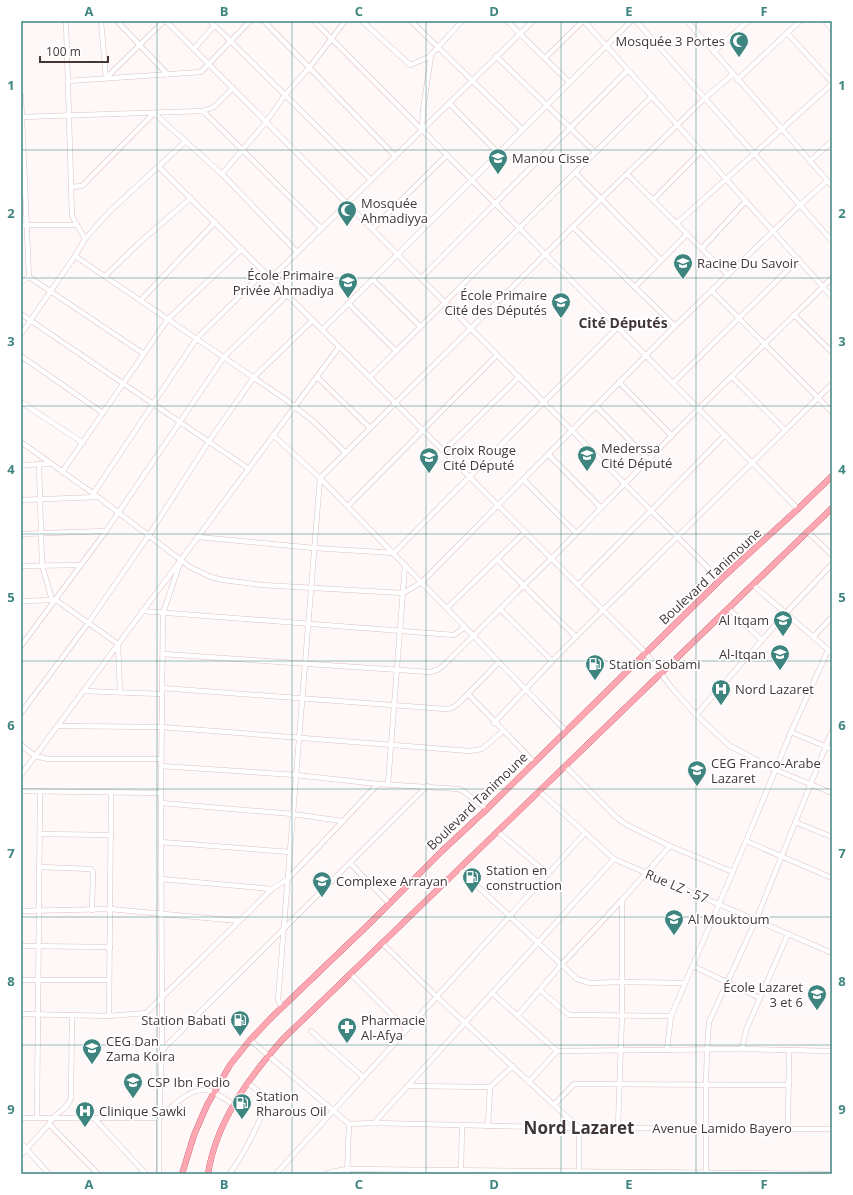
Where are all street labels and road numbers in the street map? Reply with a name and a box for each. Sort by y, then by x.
street label: Boulevard Tanimoune [655,524,765,628]
street label: Boulevard Tanimoune [423,748,531,854]
street label: Rue LZ - 57 [643,865,711,907]
street label: Avenue Lamido Bayero [652,1119,792,1137]

